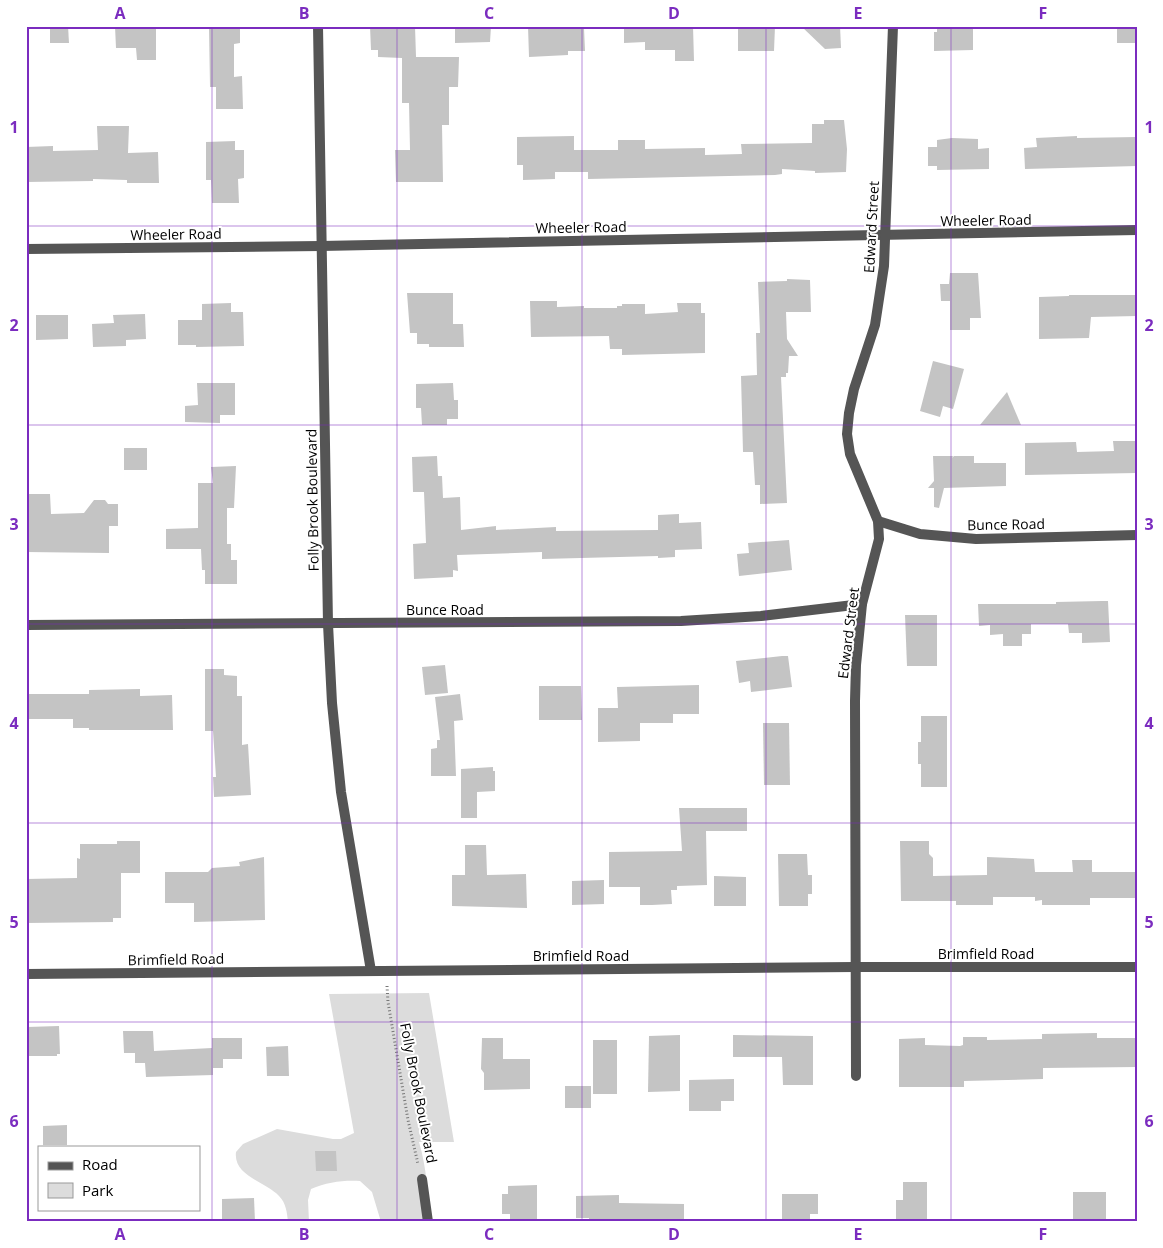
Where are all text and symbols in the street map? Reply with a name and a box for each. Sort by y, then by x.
text: A [114,2,126,24]
text: B [299,2,309,24]
text: C [484,2,494,24]
text: D [668,2,680,24]
text: E [854,2,863,24]
text: F [1039,2,1047,24]
text: 1 [9,116,19,138]
text: 1 [1144,116,1154,138]
street label: Edward Street [859,181,883,273]
street label: Wheeler Road [940,210,1032,230]
street label: Wheeler Road [535,217,627,237]
street label: Wheeler Road [130,224,222,244]
text: 2 [9,314,19,336]
text: 2 [1144,314,1154,336]
street label: Folly Brook Boulevard [301,429,323,571]
text: 3 [9,513,19,535]
text: 3 [1144,513,1154,535]
street label: Bunce Road [967,514,1045,534]
street label: Edward Street [833,586,863,680]
street label: Bunce Road [406,600,484,619]
text: 4 [9,712,19,734]
text: 4 [1144,712,1154,734]
text: 5 [9,911,19,933]
text: 5 [1144,911,1154,933]
street label: Brimfield Road [938,944,1034,963]
street label: Brimfield Road [533,946,629,965]
street label: Brimfield Road [128,949,224,969]
street label: Folly Brook Boulevard [396,1021,442,1165]
text: 6 [9,1110,19,1132]
text: 6 [1144,1110,1154,1132]
legend [38,1146,200,1210]
text: Road [82,1154,118,1174]
text: Park [82,1180,113,1200]
text: A [114,1223,126,1245]
text: B [299,1223,309,1245]
text: C [484,1223,494,1245]
text: D [668,1223,680,1245]
text: E [854,1223,863,1245]
text: F [1039,1223,1047,1245]

